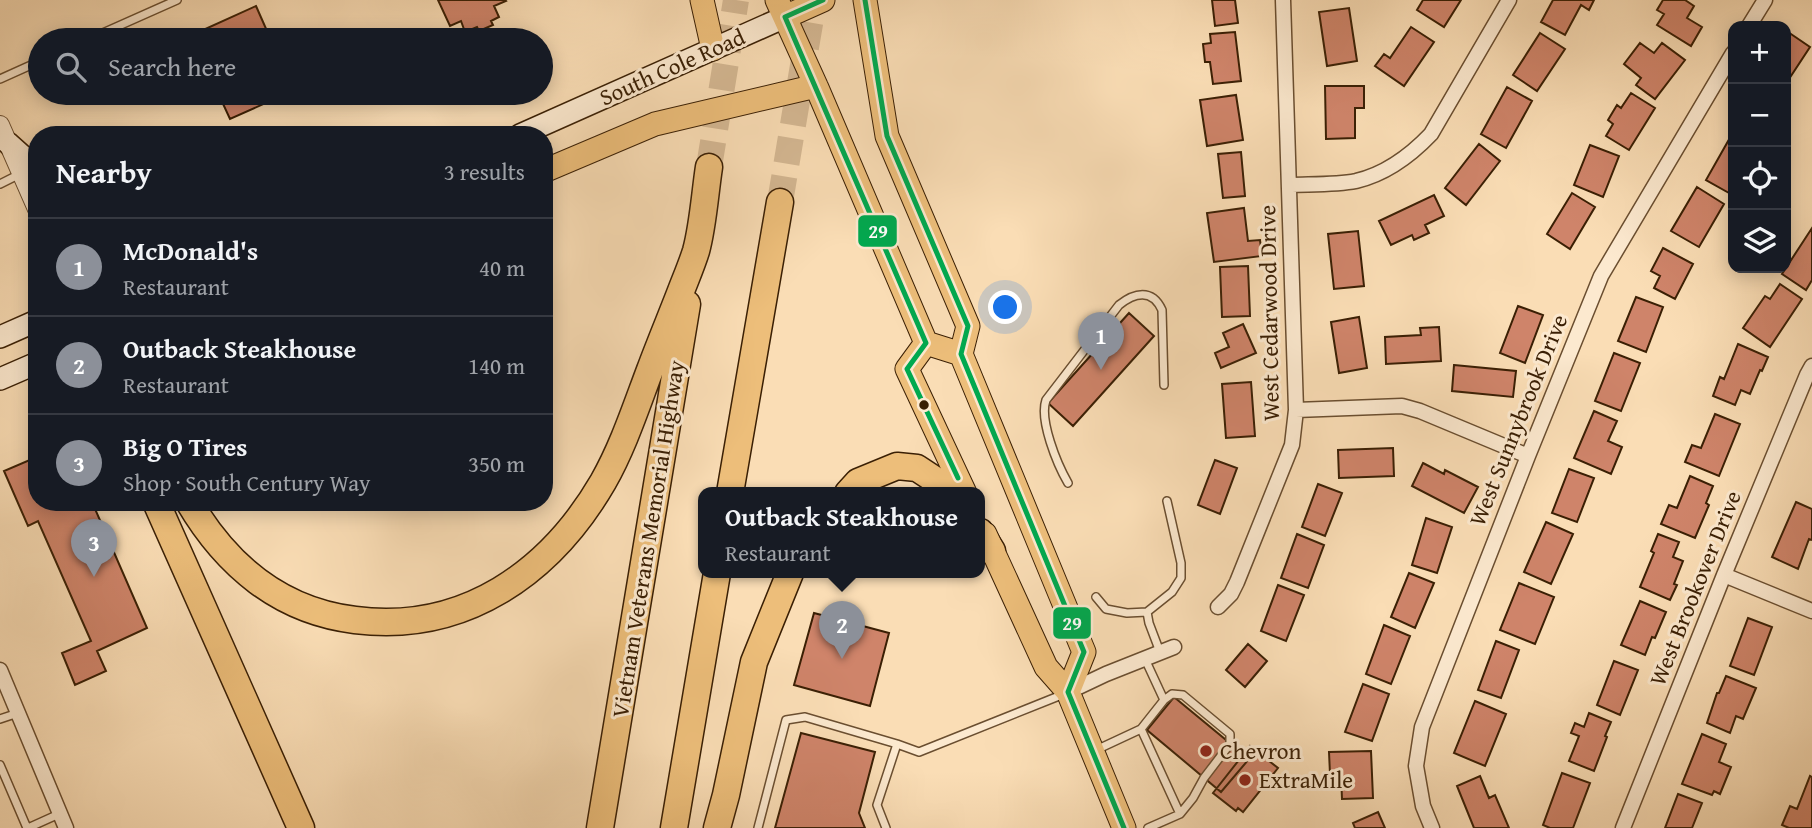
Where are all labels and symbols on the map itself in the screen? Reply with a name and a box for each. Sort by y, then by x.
street label: South Cole Road [594,19,751,113]
street label: West Cedarwood Drive [1250,205,1287,421]
line badge: 29 [857,214,898,248]
text: 29 [868,217,888,245]
your location [988,290,1022,324]
street label: West Sunnybrook Drive [1460,309,1575,531]
pin: 1 [1078,312,1124,370]
street label: Vietnam Veterans Memorial Highway [603,357,692,720]
unlabelled marker [917,398,931,412]
street label: West Brookover Drive [1640,485,1749,690]
pin: 3 [71,519,117,577]
pin: 2 [819,601,865,659]
line badge: 29 [1052,606,1092,640]
text: 29 [1062,609,1082,637]
place label: Chevron [1220,734,1302,767]
marker: Chevron [1198,743,1214,759]
place label: ExtraMile [1259,763,1353,796]
marker: ExtraMile [1237,772,1253,788]

